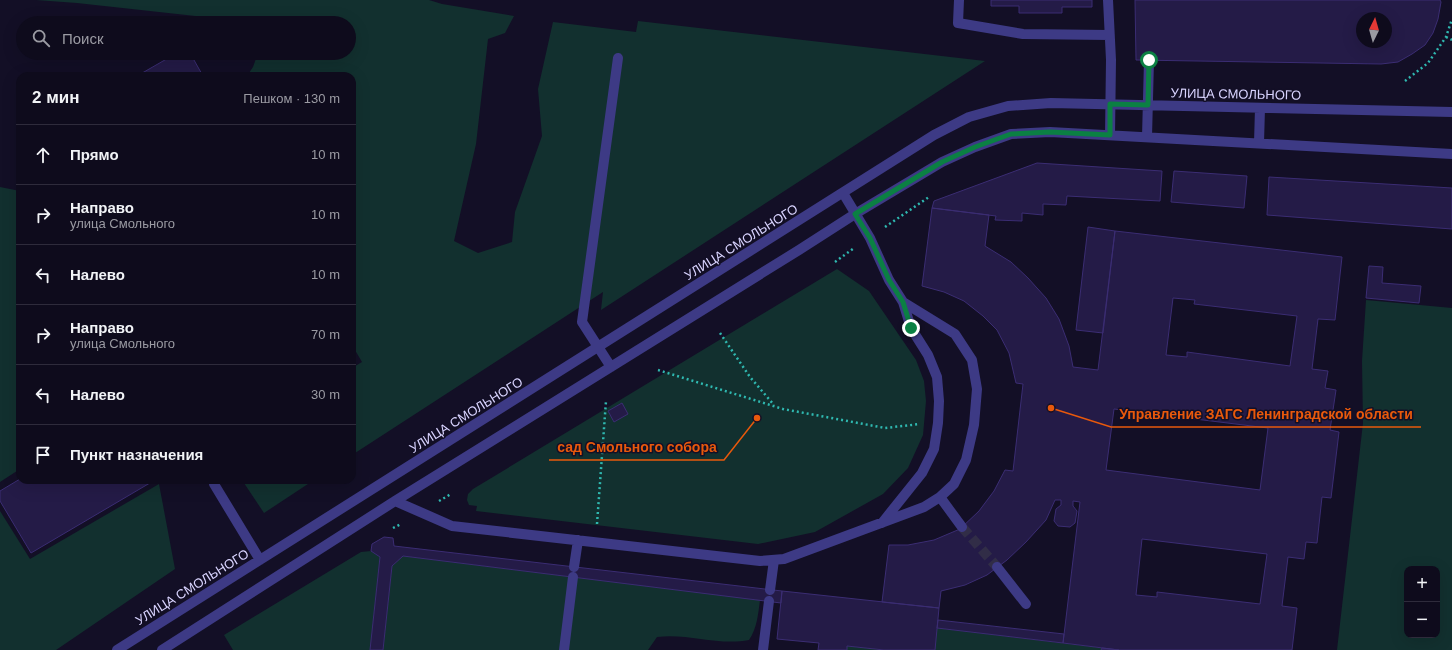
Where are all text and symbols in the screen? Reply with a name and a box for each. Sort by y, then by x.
north arrow [1356,12,1392,48]
search box [16,16,356,60]
icon: search [30,27,52,49]
text: Поиск [62,30,104,47]
route start [1140,51,1158,69]
street label: УЛИЦА СМОЛЬНОГО [1171,85,1301,103]
text: 2 мин [32,88,79,107]
text: Пешком · 130 m [243,91,340,106]
icon: ahead [32,144,54,166]
text: Прямо [70,146,119,163]
text: 10 m [311,147,340,162]
text: Направо [70,199,134,216]
street label: УЛИЦА СМОЛЬНОГО [682,201,800,283]
icon: right [32,204,54,226]
text: 10 m [311,207,340,222]
text: улица Смольного [70,216,175,231]
icon: left [32,264,54,286]
text: Налево [70,266,125,283]
text: 10 m [311,267,340,282]
text: Направо [70,319,134,336]
route end [902,319,920,337]
icon: right [32,324,54,346]
text: 70 m [311,327,340,342]
text: улица Смольного [70,336,175,351]
street label: УЛИЦА СМОЛЬНОГО [407,374,525,456]
icon: left [32,384,54,406]
text: Налево [70,386,125,403]
text: 30 m [311,387,340,402]
callout: Управление ЗАГС Ленинградской области [1111,401,1421,427]
text: Управление ЗАГС Ленинградской области [1119,406,1413,422]
callout: сад Смольного собора [549,434,724,460]
text: сад Смольного собора [557,439,717,455]
icon: arrive [32,444,54,466]
text: Пункт назначения [70,446,203,463]
street label: УЛИЦА СМОЛЬНОГО [133,546,251,628]
map controls [1404,566,1440,638]
button: + [1404,566,1440,602]
button: − [1404,602,1440,638]

